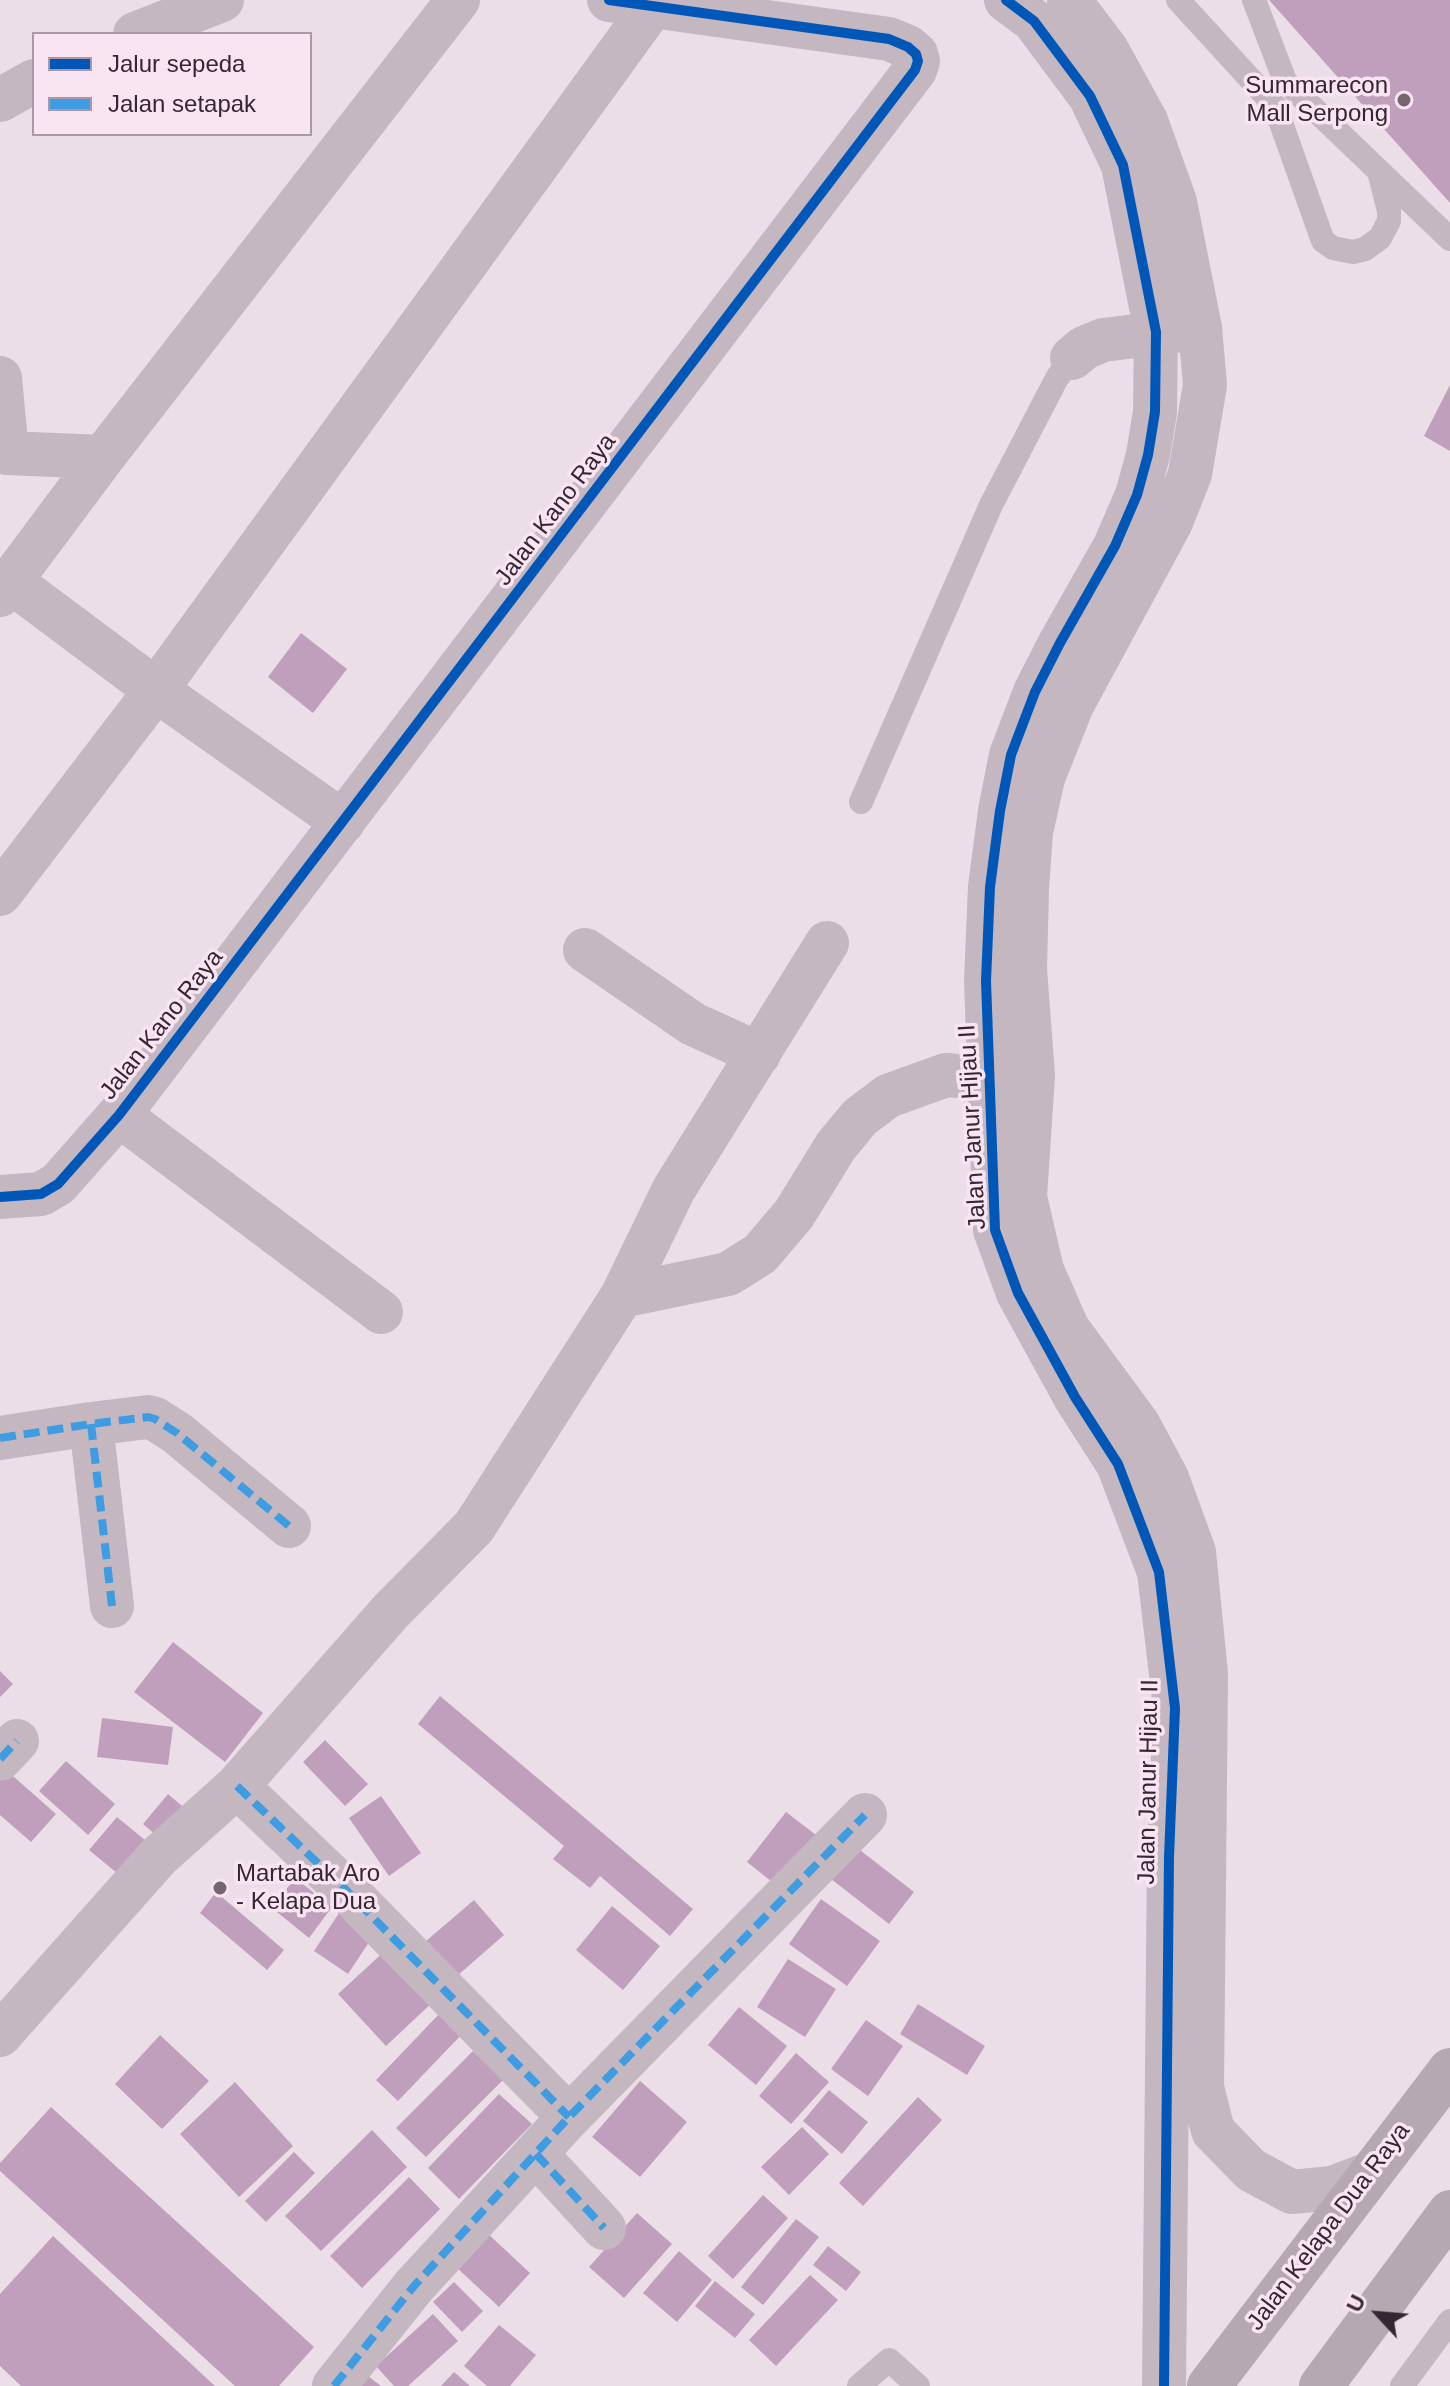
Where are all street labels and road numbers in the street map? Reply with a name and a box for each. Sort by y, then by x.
street label: Jalan Kano Raya [489,428,623,592]
street label: Jalan Kano Raya [94,944,230,1106]
street label: Jalan Janur Hijau II [953,1024,993,1230]
street label: Jalan Janur Hijau II [1133,1679,1165,1885]
street label: Jalan Kelapa Dua Raya [1242,2118,1416,2336]

